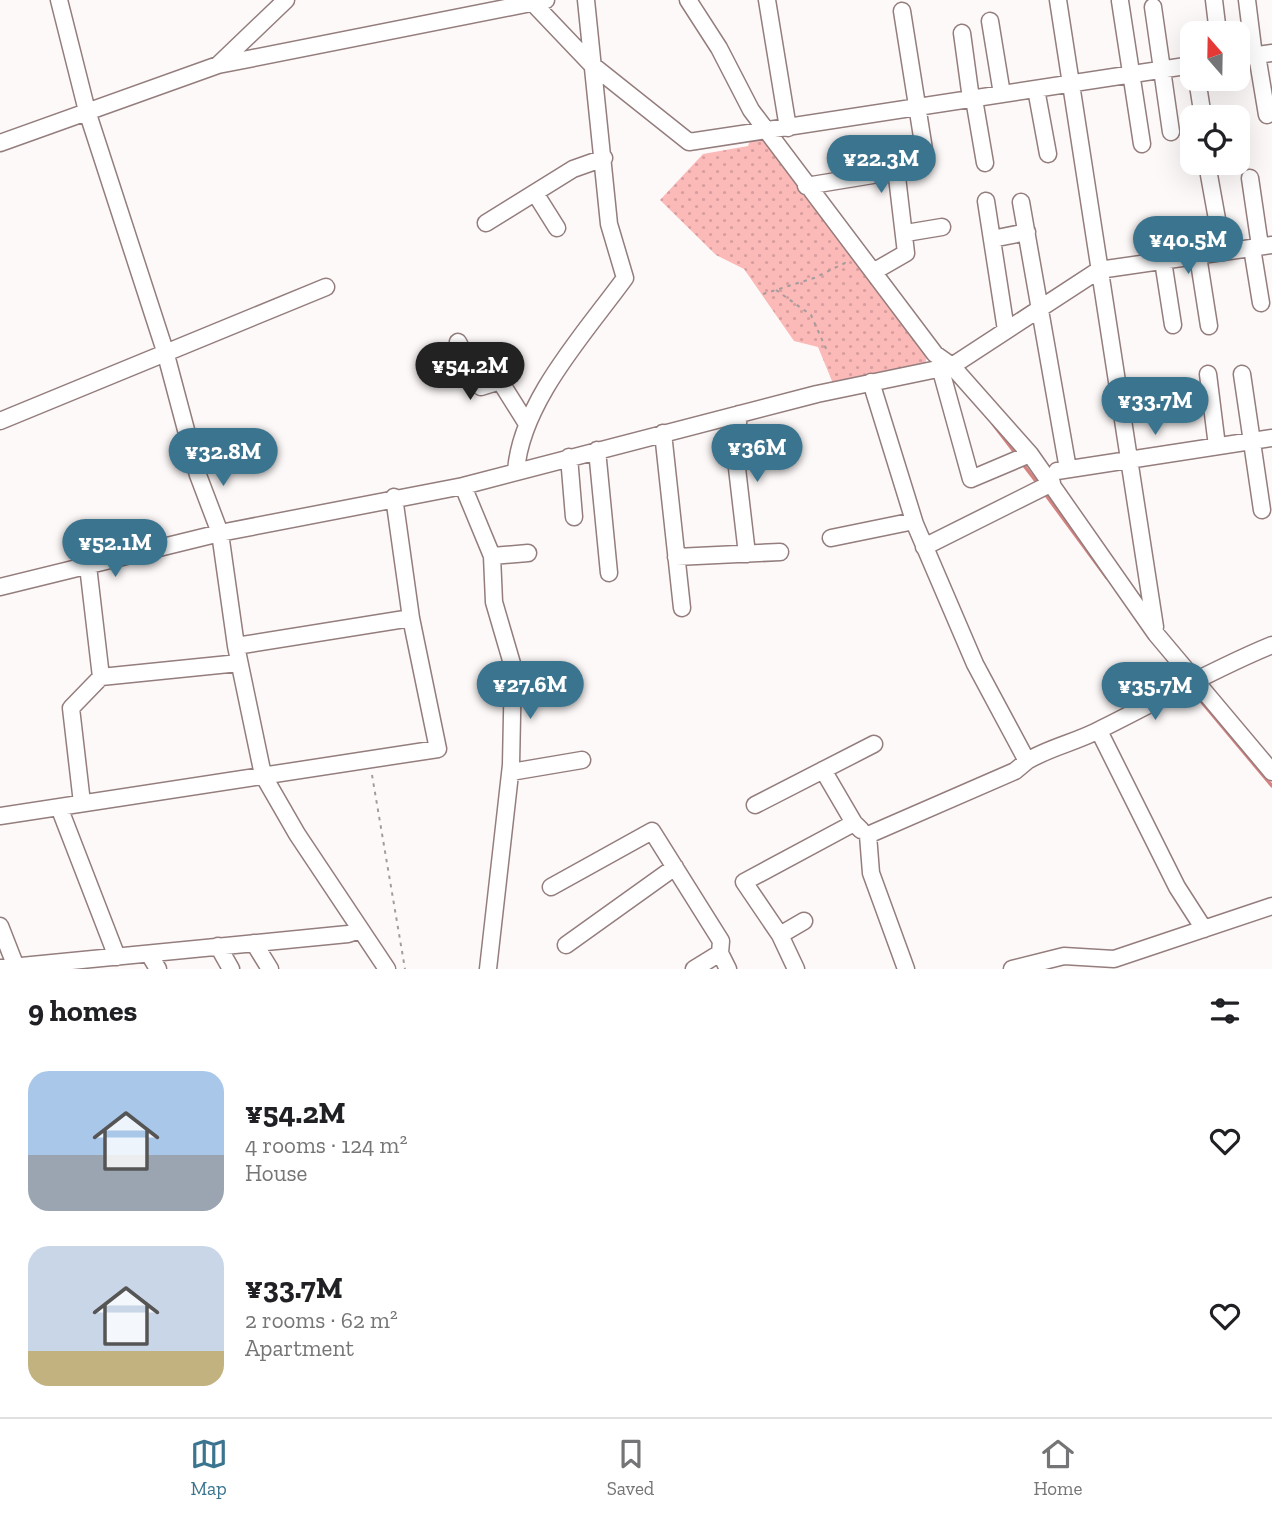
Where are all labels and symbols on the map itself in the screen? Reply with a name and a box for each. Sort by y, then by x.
north arrow [1180,21,1250,91]
pin: ¥22.3M [824,136,938,195]
pin: ¥40.5M [1131,216,1245,276]
pin: ¥54.2M [413,342,527,402]
pin: ¥33.7M [1098,378,1212,437]
pin: ¥36M [716,424,798,484]
pin: ¥32.8M [166,428,280,488]
pin: ¥52.1M [58,520,172,579]
pin: ¥27.6M [473,662,587,721]
pin: ¥35.7M [1098,662,1212,722]

